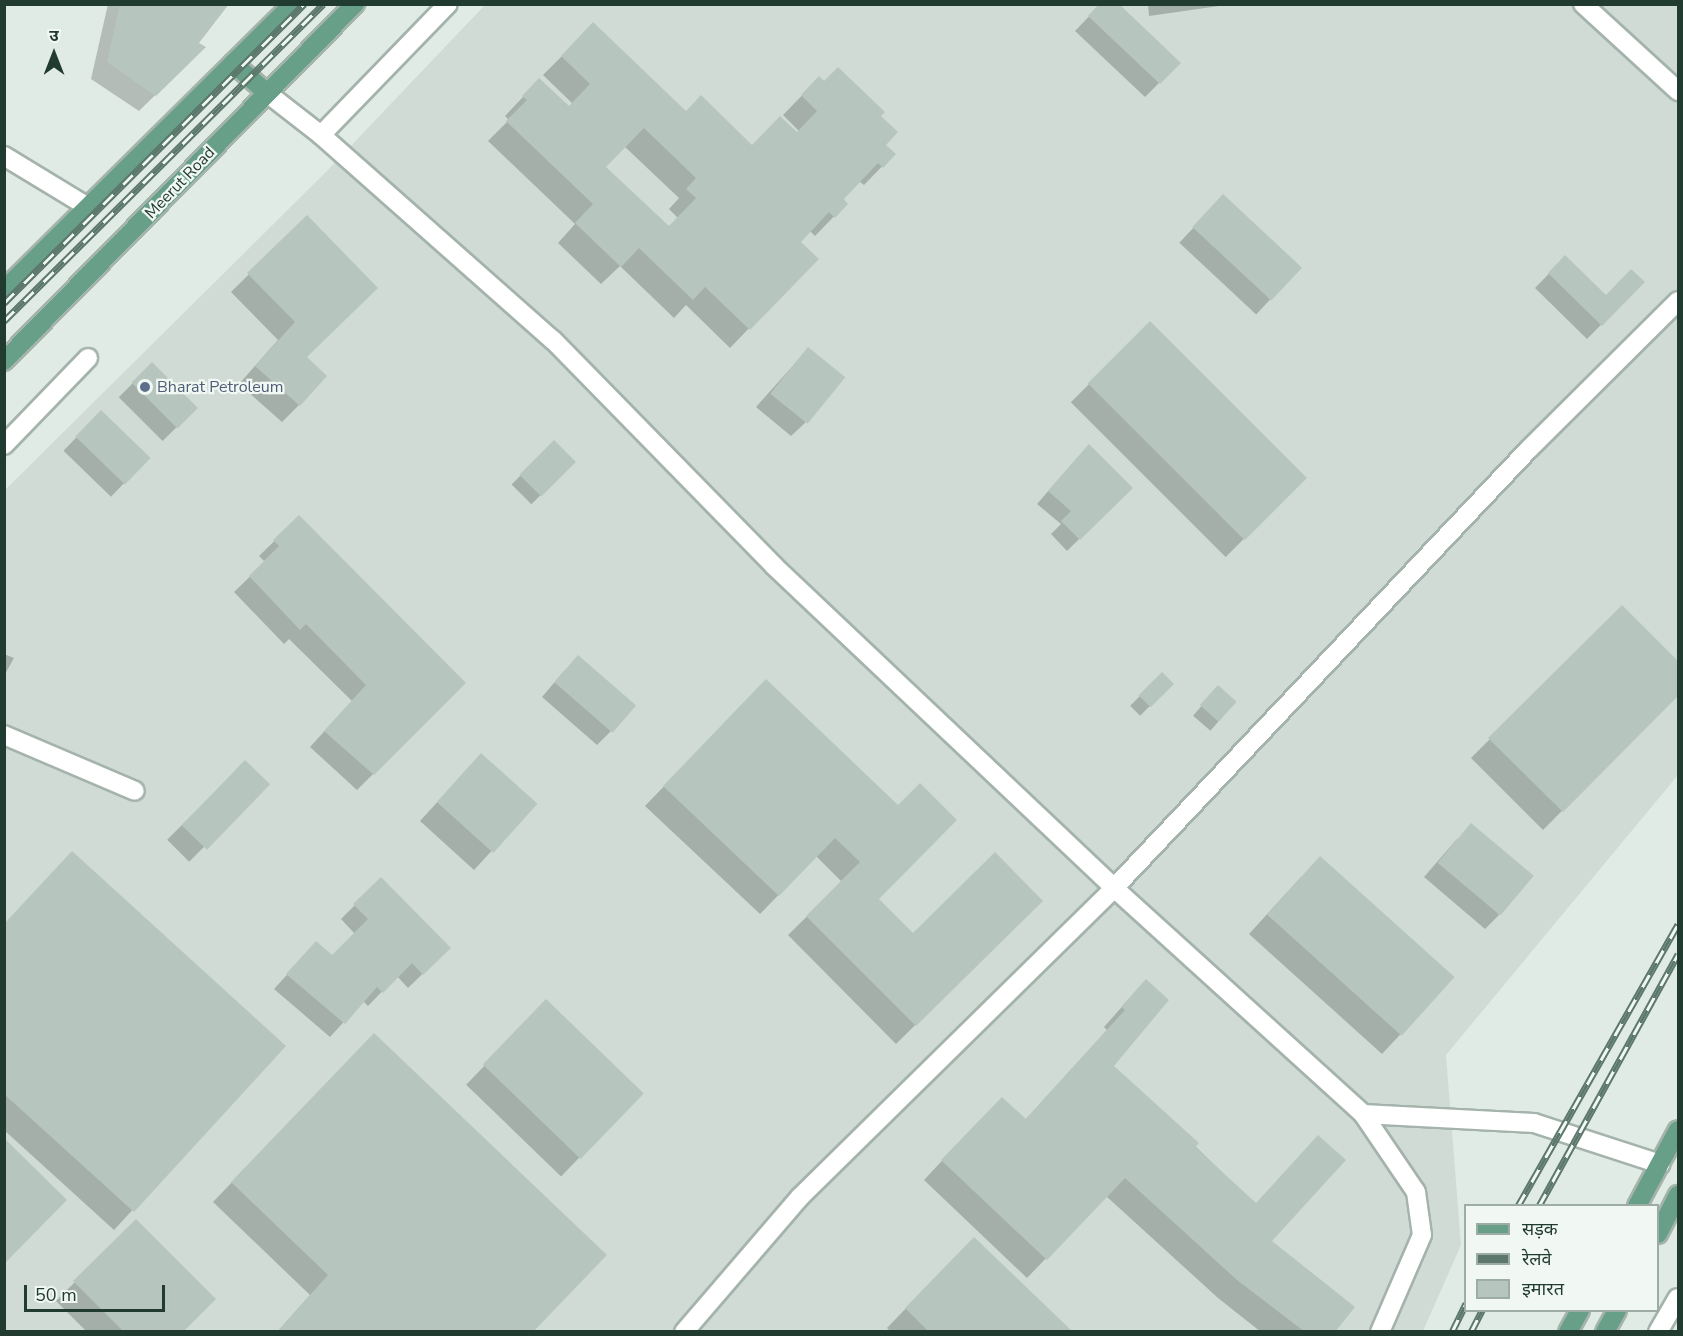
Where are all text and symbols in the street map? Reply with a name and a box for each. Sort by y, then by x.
north arrow [24,24,84,84]
text: उ [49,25,59,47]
street label: Meerut Road [141,143,219,223]
place label: Bharat Petroleum [157,377,283,397]
marker: Bharat Petroleum [138,380,152,394]
legend [1464,1204,1659,1312]
text: सड़क [1522,1217,1558,1241]
text: रेलवे [1522,1247,1552,1271]
scale bar [27,1273,168,1311]
text: इमारत [1522,1277,1564,1301]
text: 50 m [35,1283,77,1307]

